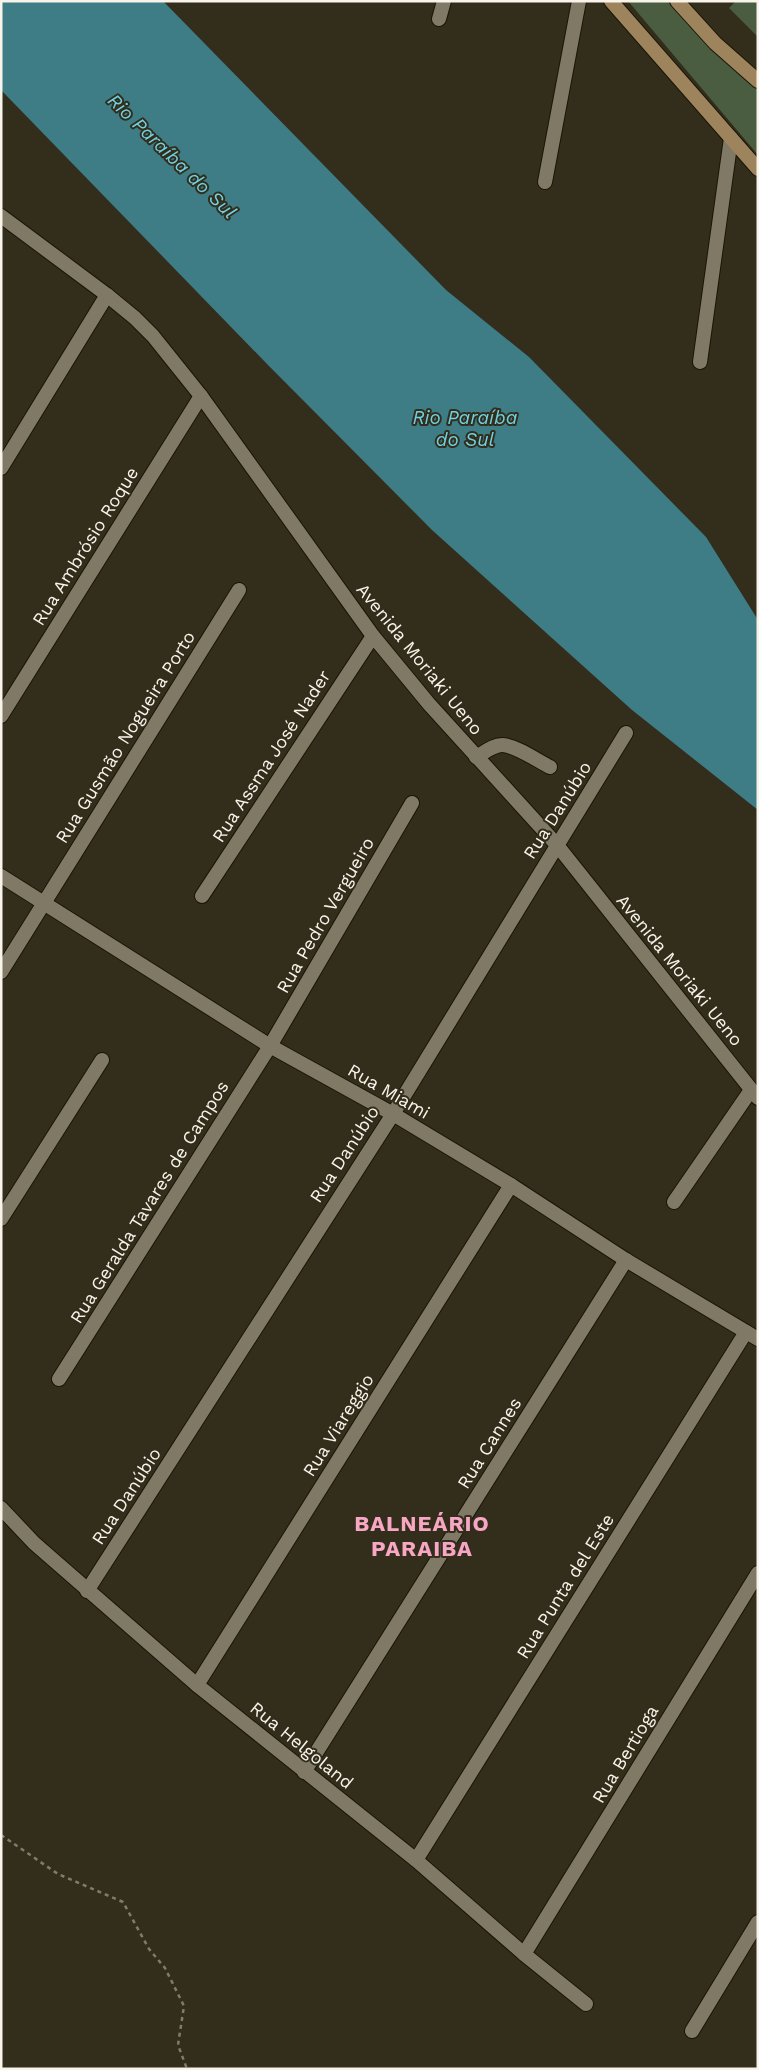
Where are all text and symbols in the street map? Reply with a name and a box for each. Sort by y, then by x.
water label: Rio Paraíba do Sul [103,89,241,223]
water label: Rio Paraíba do Sul [413,406,518,451]
street label: Rua Ambrósio Roque [28,463,142,629]
street label: Avenida Moriaki Ueno [353,579,487,739]
street label: Rua Gusmão Nogueira Porto [51,627,199,847]
street label: Rua Assma José Nader [208,666,334,846]
street label: Rua Danúbio [519,757,595,863]
street label: Rua Pedro Vergueiro [272,833,378,997]
street label: Avenida Moriaki Ueno [613,890,747,1050]
street label: Rua Miami [344,1059,434,1123]
street label: Rua Geralda Tavares de Campos [65,1077,233,1327]
street label: Rua Danúbio [305,1102,383,1206]
street label: Rua Viareggio [298,1370,378,1480]
street label: Rua Cannes [453,1394,525,1492]
street label: Rua Danúbio [87,1444,165,1548]
street label: Rua Punta del Este [512,1510,618,1662]
district label: BALNEÁRIO PARAIBA [354,1511,490,1561]
street label: Rua Helgoland [246,1697,358,1793]
street label: Rua Bertioga [588,1701,662,1807]

